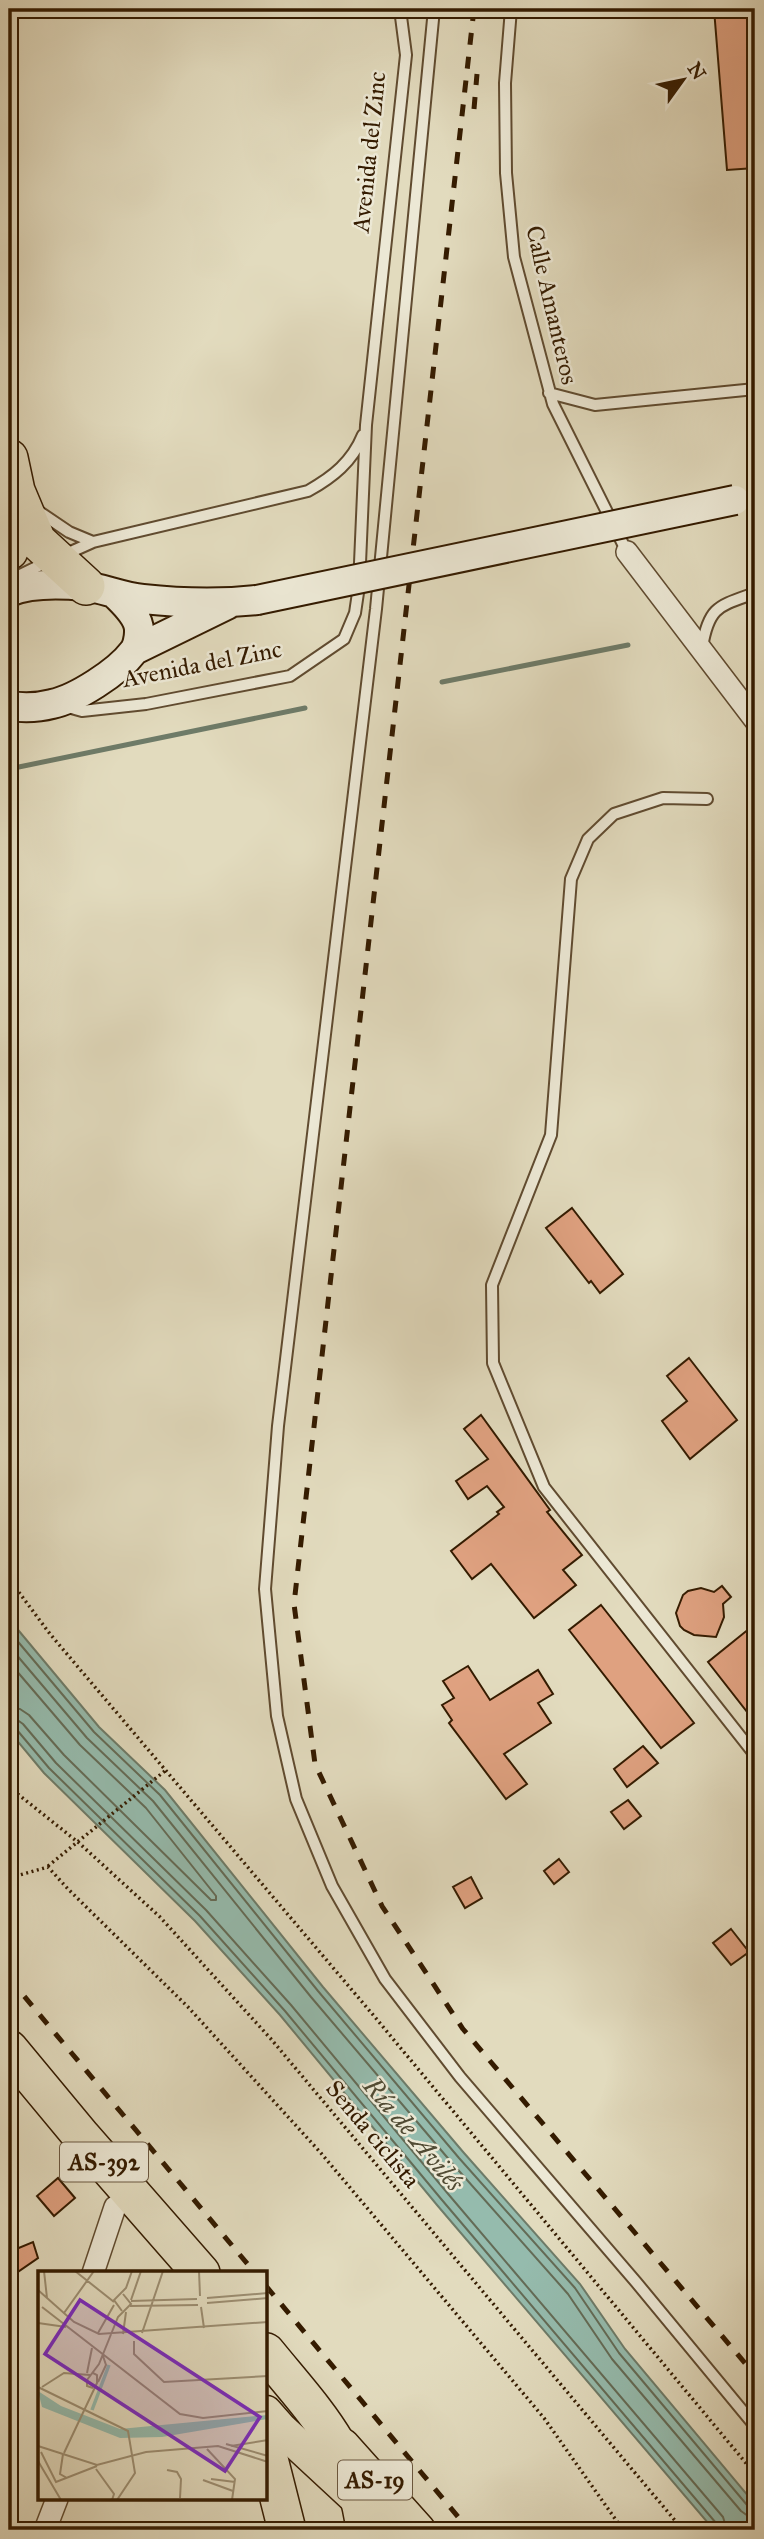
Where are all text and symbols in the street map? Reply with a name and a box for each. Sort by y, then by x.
north arrow [648,46,718,116]
text: N [683,58,711,84]
street label: Avenida del Zinc [346,70,392,235]
street label: Calle Amanteros [519,223,585,387]
street label: Avenida del Zinc [119,634,284,694]
water label: Ría de Avilés [356,2070,471,2198]
street label: Senda ciclista [319,2074,427,2195]
road number: AS-392 [60,2142,148,2182]
inset map [38,2271,268,2500]
road number: AS-19 [338,2460,412,2500]

